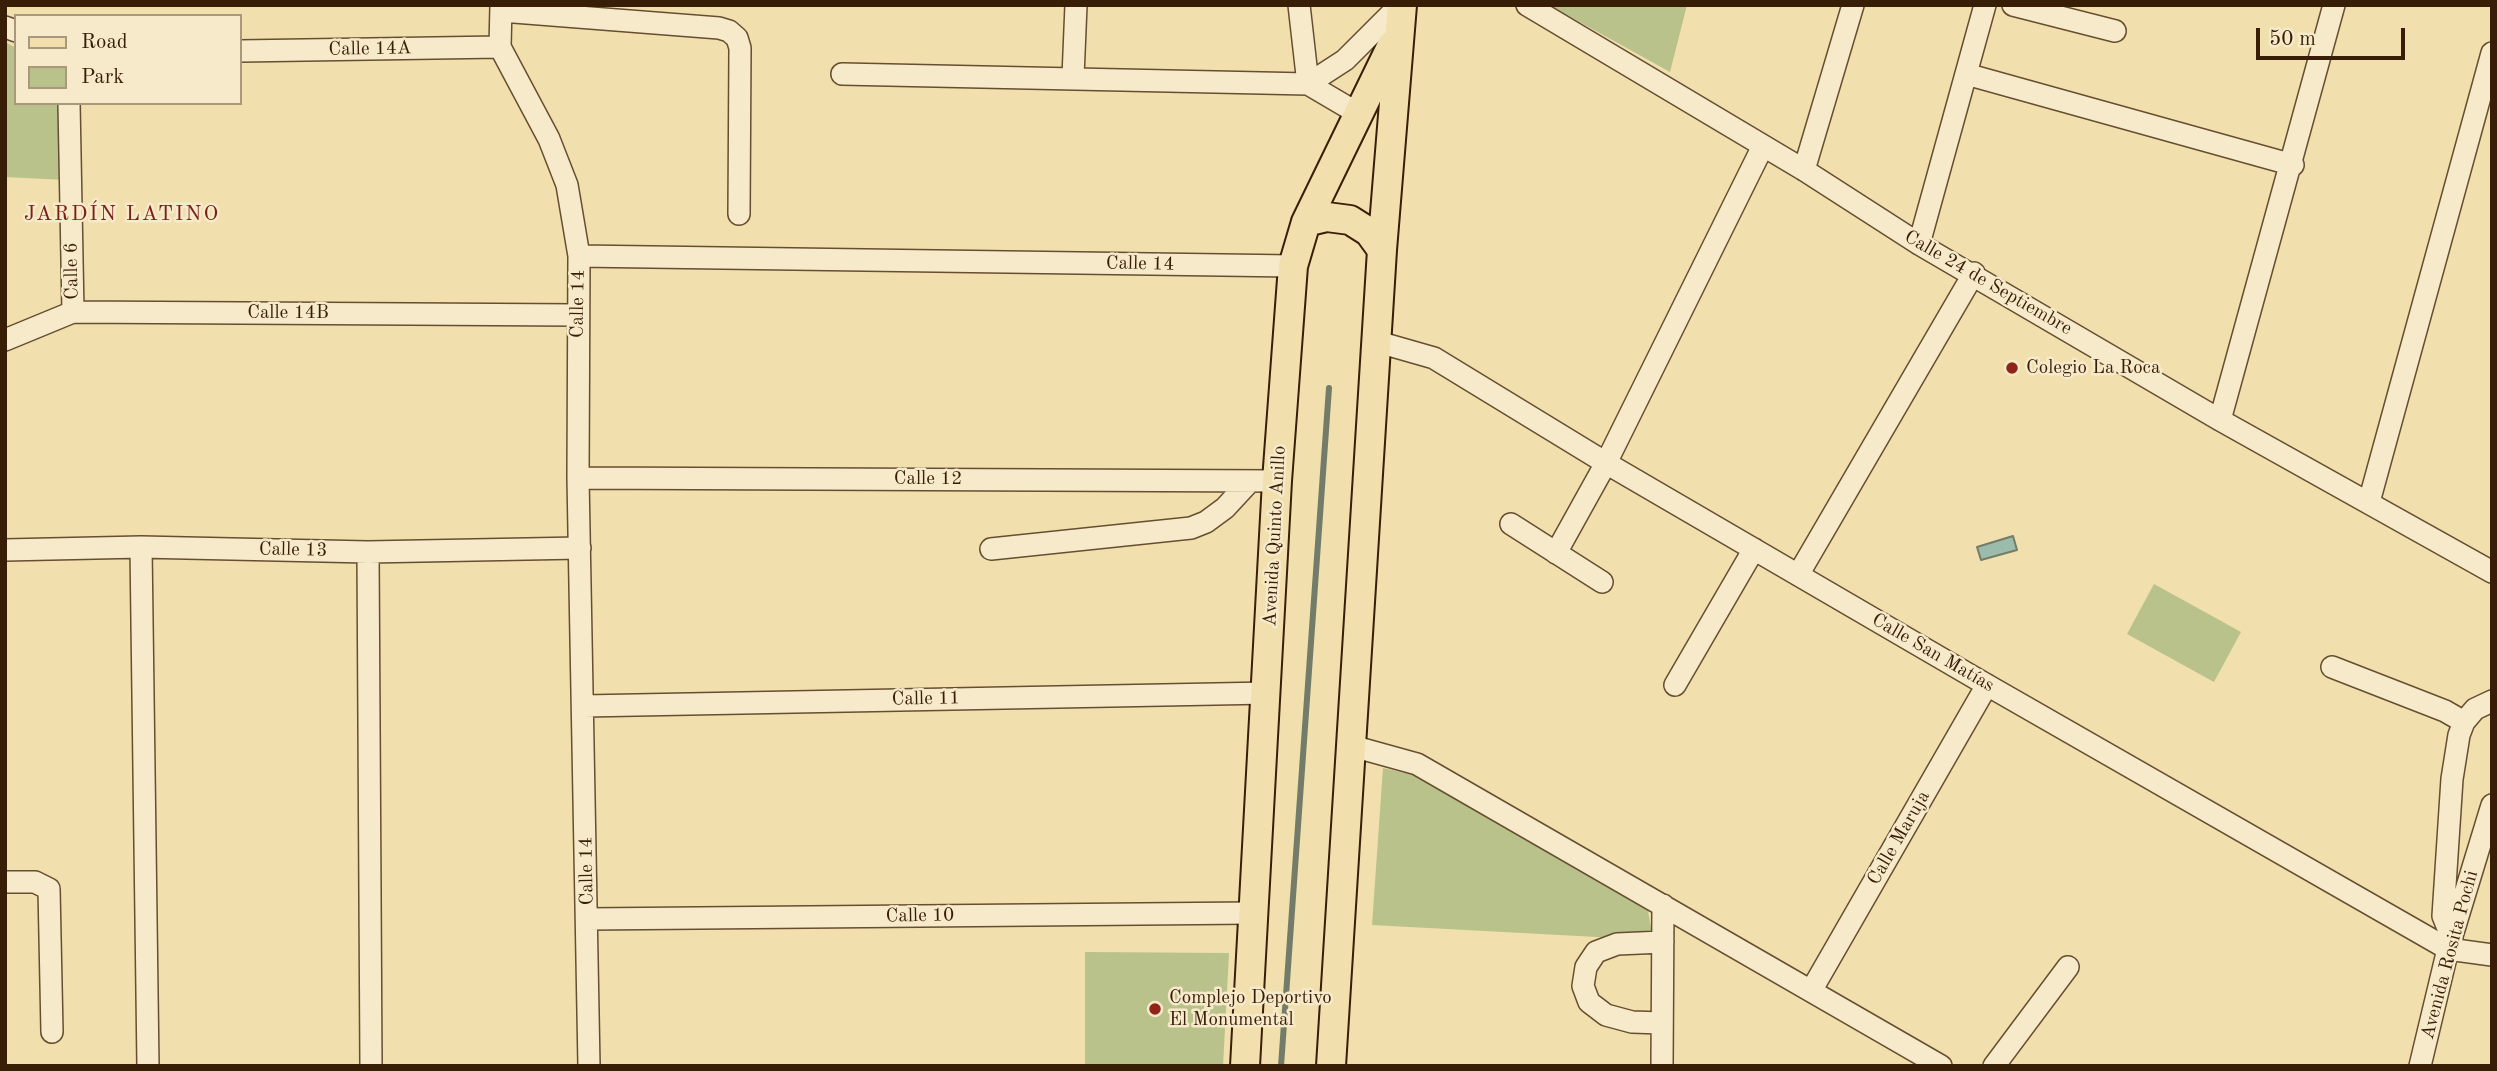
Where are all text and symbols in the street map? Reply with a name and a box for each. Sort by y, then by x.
legend [14,14,242,105]
scale bar [2259,14,2408,58]
text: 50 m [2269,29,2316,50]
text: Road [81,32,128,53]
street label: Calle 14A [328,37,412,61]
text: Park [81,67,124,88]
district label: JARDÍN LATINO [26,201,218,227]
street label: Calle 24 de Septiembre [1900,226,2076,340]
street label: Calle 6 [60,242,84,300]
street label: Calle 14 [1106,252,1174,276]
street label: Calle 14 [566,270,590,338]
street label: Calle 14B [247,302,329,324]
place label: Colegio La Roca [2026,357,2160,379]
marker: Colegio La Roca [2004,360,2020,376]
street label: Avenida Quinto Anillo [1259,445,1291,627]
street label: Calle 12 [894,468,962,490]
street label: Calle 13 [259,538,327,562]
street label: Calle San Matías [1868,609,1998,697]
street label: Calle 11 [892,687,960,711]
street label: Calle Maruja [1863,787,1935,889]
street label: Calle 14 [575,837,599,905]
street label: Avenida Rosita Pochi [2416,868,2484,1042]
street label: Calle 10 [886,904,954,928]
place label: Complejo Deportivo El Monumental [1169,987,1332,1031]
marker: Complejo Deportivo El Monumental [1147,1001,1163,1017]

